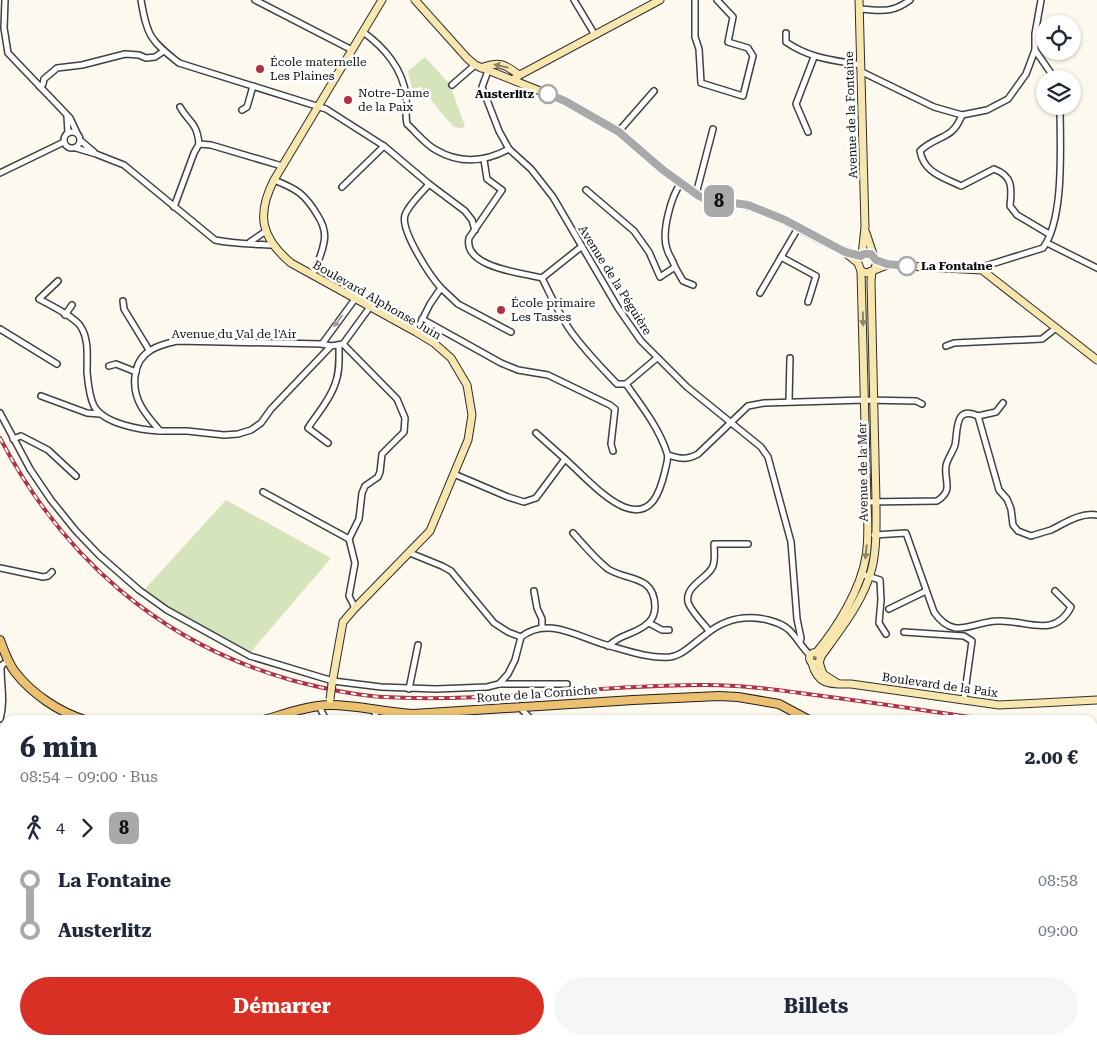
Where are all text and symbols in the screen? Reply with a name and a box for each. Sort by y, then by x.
map controls [1036,15,1081,115]
button: locate [1036,15,1081,60]
street label: Avenue de la Fontaine [842,51,860,179]
place label: École maternelle Les Plaines [270,55,367,83]
one-way arrow [494,62,509,70]
marker: École maternelle Les Plaines [254,63,266,75]
button: layers [1036,70,1081,115]
marker: Austerlitz [538,84,558,104]
place label: Notre-Dame de la Paix [358,86,430,114]
place label: Austerlitz [475,87,534,101]
marker: Notre-Dame de la Paix [342,94,354,106]
line badge: 8 [703,185,735,217]
text: 8 [714,190,724,211]
street label: Avenue de la Péguière [575,223,655,338]
marker: La Fontaine [897,256,917,276]
street label: Boulevard Alphonse Juin [310,257,444,343]
place label: La Fontaine [921,259,992,273]
place label: École primaire Les Tasses [511,296,596,324]
marker: École primaire Les Tasses [495,304,507,316]
one-way arrow [859,311,867,327]
one-way arrow [333,314,343,328]
street label: Avenue du Val de l'Air [172,327,297,341]
street label: Avenue de la Mer [855,422,871,522]
one-way arrow [862,544,870,560]
street label: Boulevard de la Paix [881,670,999,700]
street label: Route de la Corniche [476,683,598,705]
text: 6 min [20,731,98,764]
text: 2.00 € [1025,746,1078,769]
text: 08:54 – 09:00 · Bus [20,767,158,786]
icon: walk [20,814,48,842]
icon: forward [73,814,101,842]
text: 8 [119,817,129,838]
text: 4 [56,818,65,837]
text: La Fontaine [58,869,171,892]
text: 08:58 [1038,871,1078,890]
text: Austerlitz [58,919,151,942]
text: 09:00 [1038,921,1078,940]
button: Démarrer [20,977,544,1035]
button: Billets [554,977,1078,1035]

